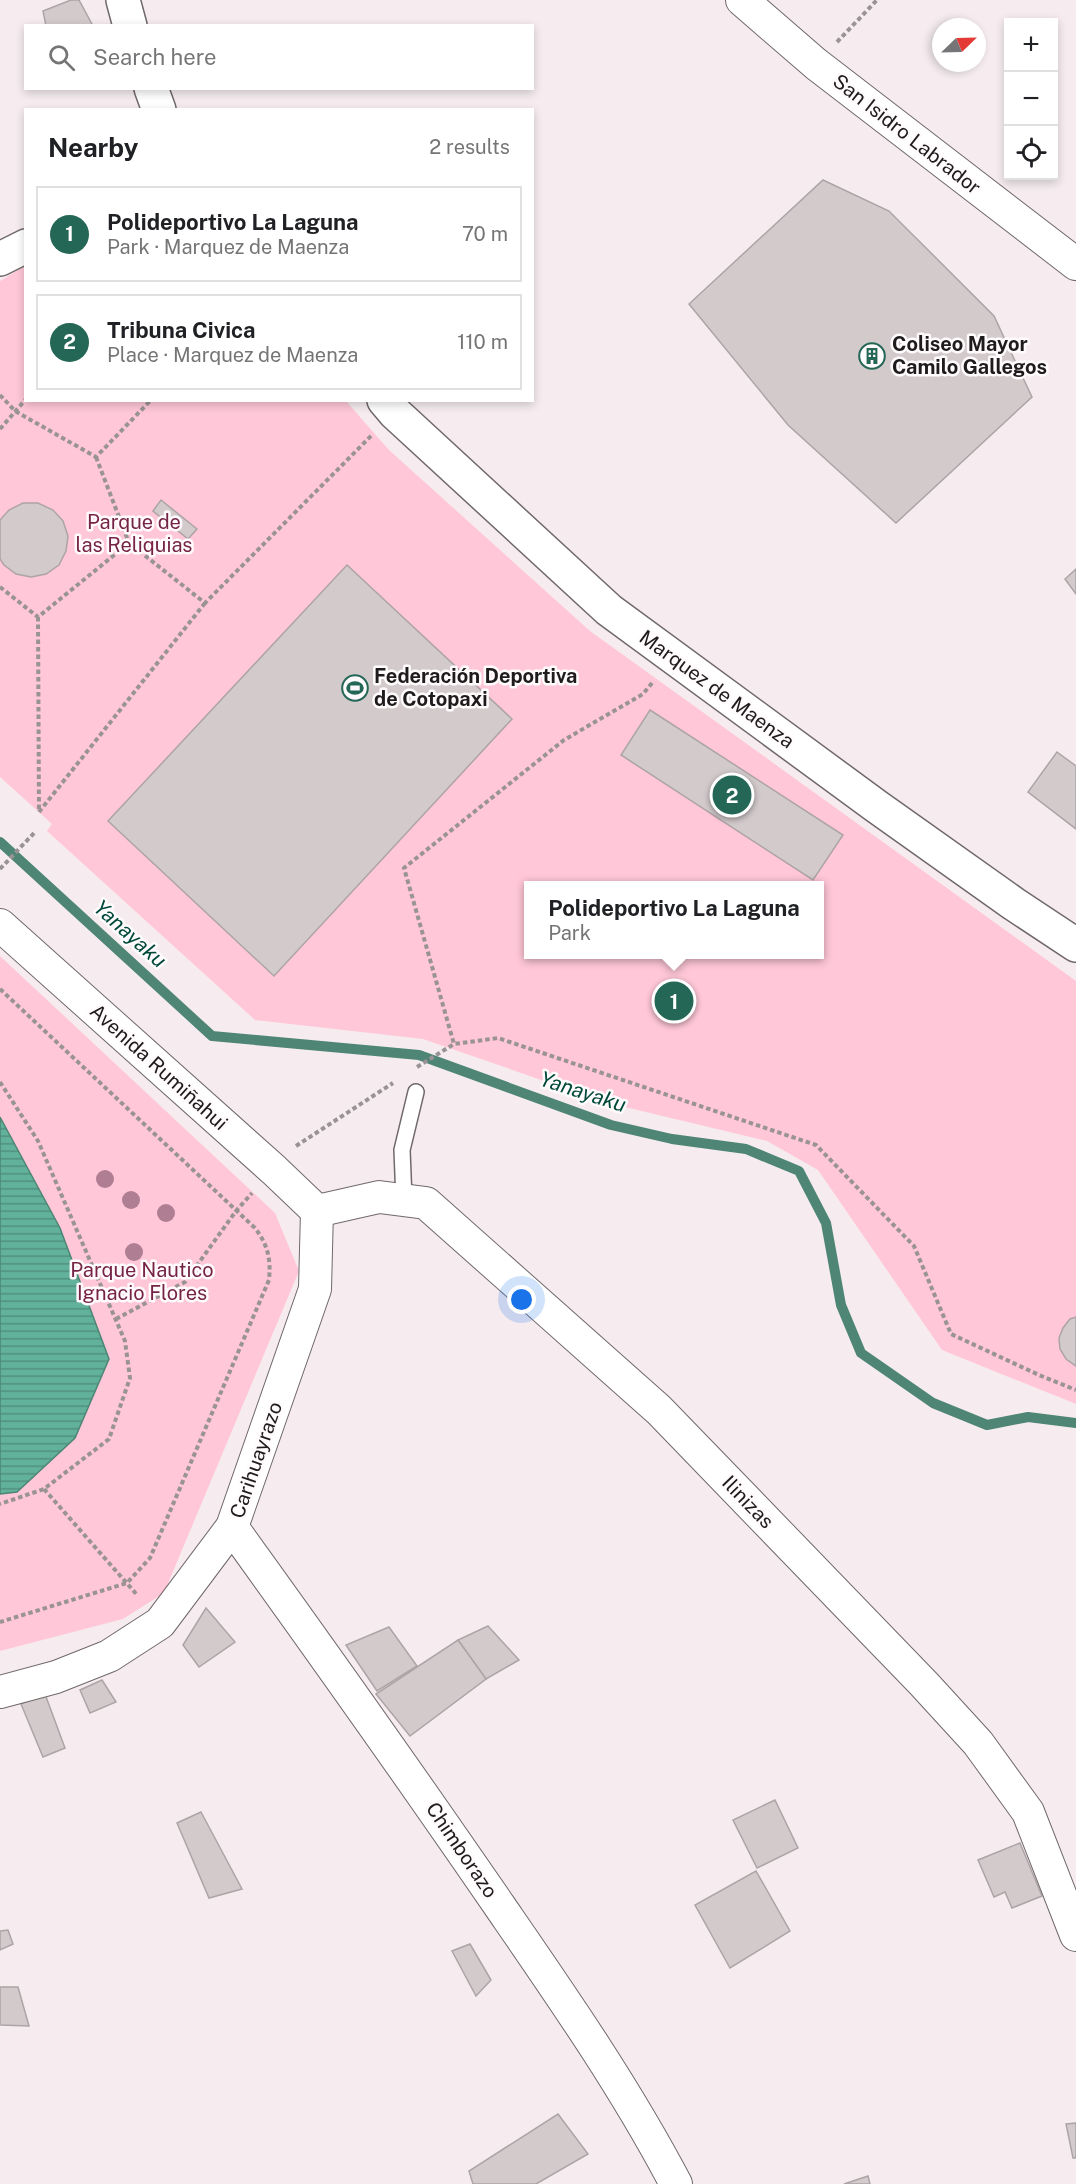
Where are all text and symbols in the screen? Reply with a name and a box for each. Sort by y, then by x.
north arrow [932,18,986,72]
map controls [1004,18,1058,180]
button: + [1004,18,1058,72]
search box [24,24,534,90]
icon: search [45,41,78,74]
text: Search here [93,44,217,70]
street label: San Isidro Labrador [828,69,986,199]
button: − [1004,72,1058,126]
button: locate [1004,126,1058,180]
text: Nearby [48,132,138,163]
text: 2 results [429,135,510,159]
text: Polideportivo La Laguna [107,209,359,235]
text: 1 [65,222,74,246]
text: 70 m [462,222,508,246]
text: Park · Marquez de Maenza [107,235,349,259]
text: Tribuna Civica [107,317,256,343]
text: 2 [63,330,76,354]
text: 110 m [457,330,508,354]
place label: Coliseo Mayor Camilo Gallegos [892,332,1047,379]
building icon: Coliseo Mayor Camilo Gallegos [857,341,887,371]
text: Place · Marquez de Maenza [107,343,358,367]
park label: Parque de las Reliquias [76,510,192,557]
street label: Marquez de Maenza [635,625,799,753]
place label: Federación Deportiva de Cotopaxi [374,664,577,711]
sports icon: Federación Deportiva de Cotopaxi [340,673,370,703]
pin: 2 [712,772,752,818]
popup [524,881,824,959]
water label: Yanayaku [89,895,172,973]
text: Polideportivo La Laguna [548,895,800,921]
text: Park [548,921,591,945]
pin: 1 [654,978,694,1024]
street label: Avenida Rumiñahui [85,999,233,1135]
water label: Yanayaku [537,1066,629,1117]
park label: Parque Nautico Ignacio Flores [70,1258,214,1305]
your location [507,1285,536,1314]
street label: Carihuayrazo [225,1399,287,1521]
street label: Ilinizas [717,1471,779,1533]
street label: Chimborazo [421,1798,503,1902]

